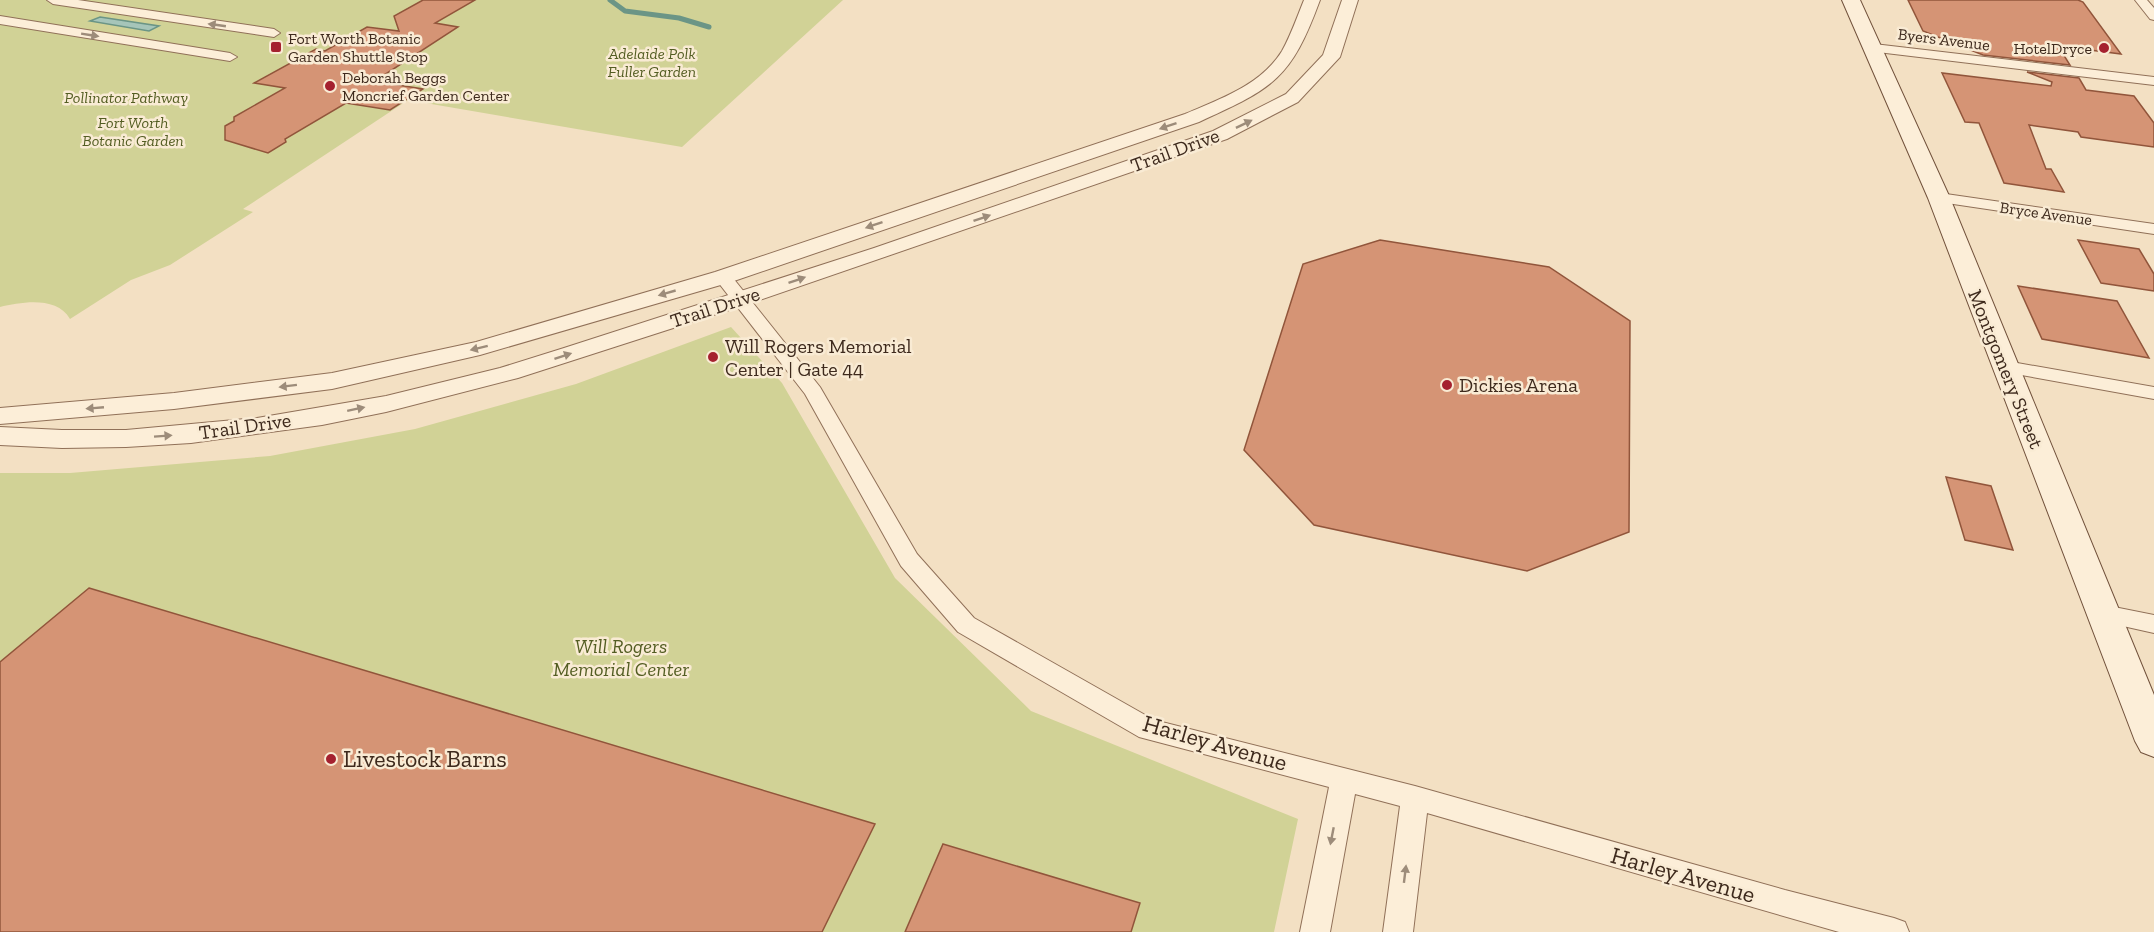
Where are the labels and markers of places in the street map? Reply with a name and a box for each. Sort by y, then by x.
place label: Fort Worth Botanic Garden Shuttle Stop [288,29,428,66]
place label: HotelDryce [2013,39,2092,58]
marker: Fort Worth Botanic Garden Shuttle Stop [269,40,283,54]
marker: HotelDryce [2097,41,2111,55]
place label: Deborah Beggs Moncrief Garden Center [342,68,510,105]
marker: Deborah Beggs Moncrief Garden Center [323,79,337,93]
place label: Will Rogers Memorial Center | Gate 44 [725,334,912,381]
marker: Will Rogers Memorial Center | Gate 44 [706,350,720,364]
place label: Dickies Arena [1459,373,1578,397]
marker: Dickies Arena [1440,378,1454,392]
place label: Livestock Barns [343,744,507,773]
marker: Livestock Barns [324,752,338,766]

